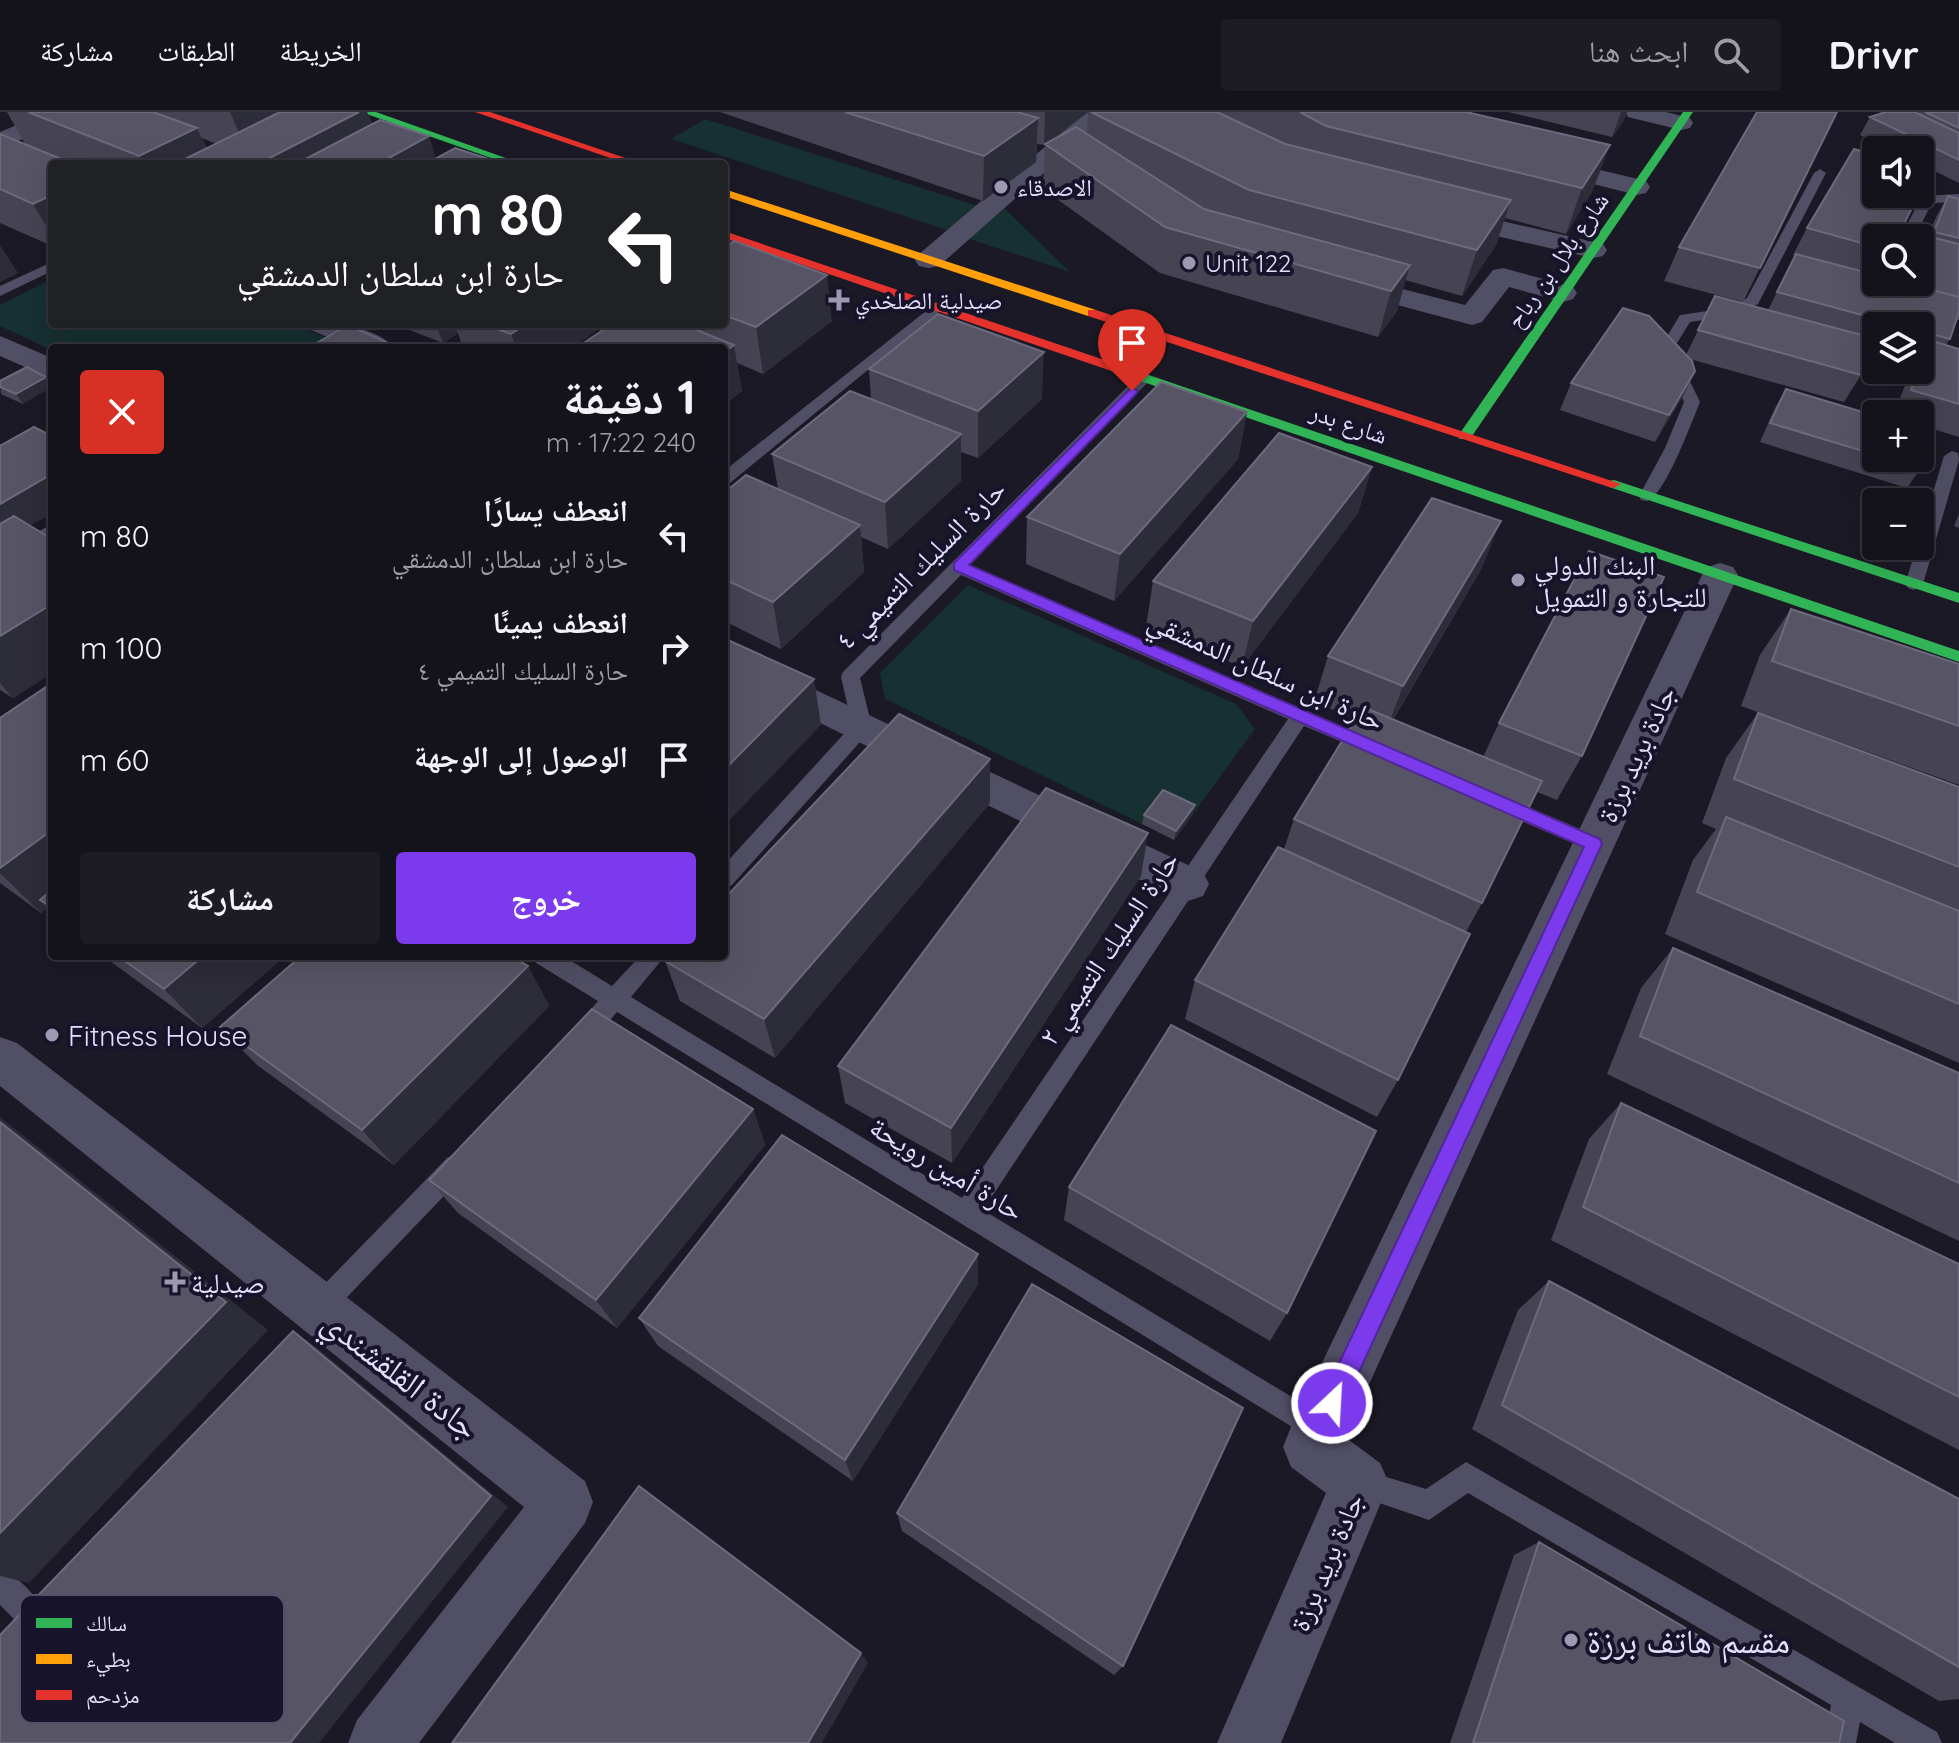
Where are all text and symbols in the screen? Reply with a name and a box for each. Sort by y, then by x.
search box [1221,19,1781,91]
text: Drivr [1829,31,1919,79]
text: ابحث هنا [1589,32,1689,70]
text: مشاركة [40,33,114,68]
text: الطبقات [158,33,235,68]
text: الخريطة [279,33,362,68]
icon: search [1709,33,1753,77]
map controls [1862,136,1934,560]
button: sound [1862,136,1934,208]
place label: الاصدقاء [1017,172,1092,202]
marker: الاصدقاء [992,178,1010,196]
text: 80 m [432,179,564,249]
street label: شارع بلال بن رباح [1499,186,1616,334]
icon: left [592,192,696,296]
button: search [1862,224,1934,296]
place label: Unit 122 [1205,248,1291,278]
text: حارة ابن سلطان الدمشقي [237,250,564,295]
marker: Unit 122 [1180,254,1198,272]
place label: صيدلية الصلخدي [855,285,1003,320]
marker: صيدلية الصلخدي [830,291,848,309]
pin [1098,309,1166,391]
button: layers [1862,312,1934,384]
icon: arrive [1110,321,1154,365]
text: 1 دقيقة [563,366,696,426]
button: close [80,370,164,454]
street label: شارع بدر [1305,396,1391,451]
button: + [1862,400,1934,472]
text: 240 m · 17:22 [546,426,696,459]
street label: حارة السليك التميمي ٤ [828,472,1017,661]
button: − [1862,488,1934,560]
text: انعطف يسارًا [484,491,628,529]
icon: left [652,514,696,558]
text: 80 m [80,517,150,555]
text: حارة ابن سلطان الدمشقي [392,542,628,575]
place label: البنك الدولي للتجارة و التمويل [1534,547,1707,615]
marker: البنك الدولي للتجارة و التمويل [1509,571,1527,589]
street label: حارة ابن سلطان الدمشقي [1140,602,1389,743]
text: انعطف يمينًا [492,603,628,641]
icon: right [652,626,696,670]
text: 100 m [80,629,162,667]
text: حارة السليك التميمي ٤ [418,654,628,687]
street label: جادة بريد برزة [1589,680,1683,828]
text: الوصول إلى الوجهة [414,737,628,775]
icon: arrive [652,738,696,782]
text: 60 m [80,741,150,779]
street label: حارة السليك التميمي ٢ [1030,844,1191,1055]
button: مشاركة [80,852,380,944]
button: خروج [396,852,696,944]
place label: Fitness House [68,1018,247,1053]
marker: Fitness House [43,1026,61,1044]
street label: حارة أمين رويحة [863,1108,1030,1228]
place label: صيدلية [191,1265,265,1300]
marker: صيدلية [166,1273,184,1291]
street label: جادة القلقشندي [310,1299,488,1454]
position arrow [1290,1361,1374,1445]
street label: جادة بريد برزة [1281,1488,1371,1636]
legend [20,1595,284,1723]
text: سالك [86,1609,127,1637]
place label: مقسم هاتف برزة [1587,1619,1790,1664]
marker: مقسم هاتف برزة [1562,1631,1580,1649]
text: بطيء [86,1645,131,1677]
text: مزدحم [86,1681,140,1710]

